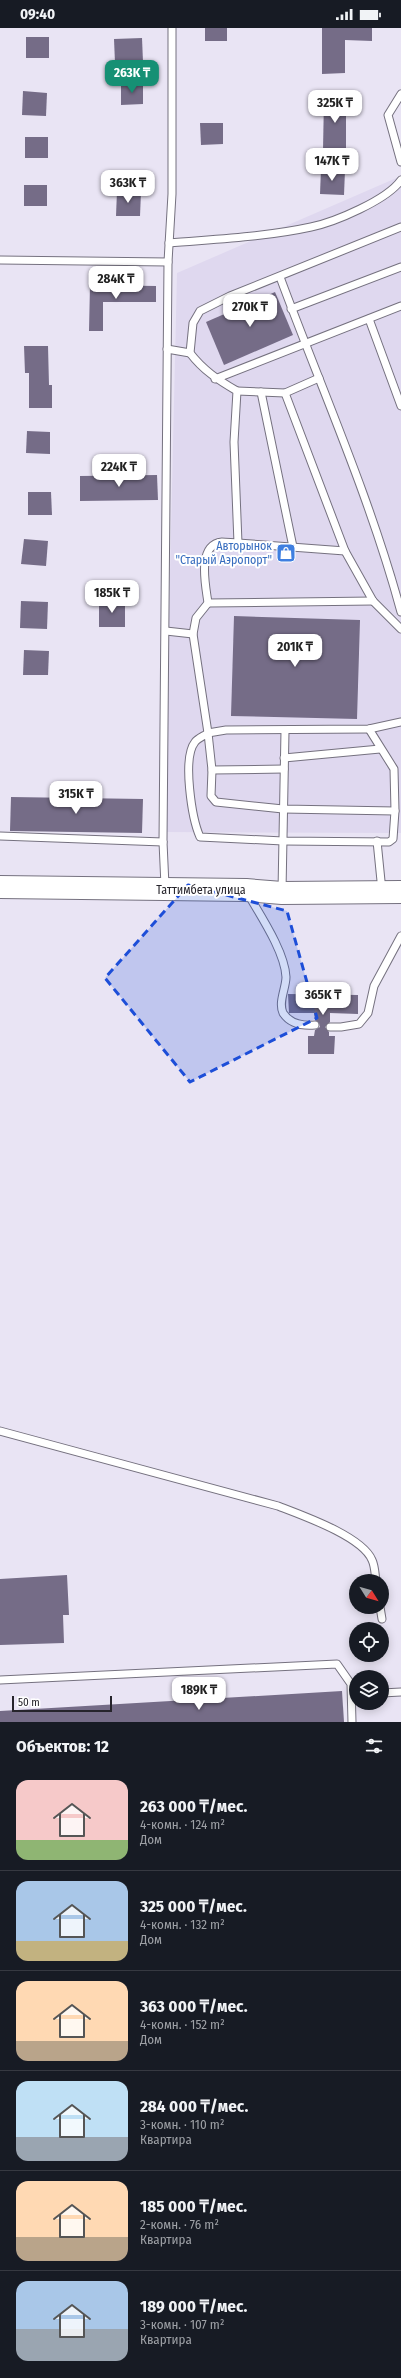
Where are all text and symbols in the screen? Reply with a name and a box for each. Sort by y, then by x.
text: 09:40 [20,5,55,23]
pin: 263K ₸ [99,60,165,94]
text: 263K ₸ [114,65,150,80]
pin: 325K ₸ [302,90,368,124]
text: 325K ₸ [317,95,353,110]
pin: 147K ₸ [299,148,365,182]
text: 147K ₸ [315,153,349,168]
pin: 363K ₸ [95,170,161,204]
text: 363K ₸ [110,175,146,190]
pin: 284K ₸ [83,266,149,300]
text: 284K ₸ [98,271,134,286]
pin: 270K ₸ [217,294,283,328]
text: 270K ₸ [232,299,268,314]
pin: 224K ₸ [86,454,152,488]
text: 224K ₸ [101,459,137,474]
place label: Авторынок "Старый Аэропорт" [175,539,272,567]
shop icon: Авторынок "Старый Аэропорт" [275,542,297,564]
pin: 185K ₸ [79,580,145,614]
text: 185K ₸ [94,585,130,600]
pin: 201K ₸ [262,634,328,668]
text: 201K ₸ [277,639,313,654]
pin: 315K ₸ [43,781,109,815]
text: 315K ₸ [58,786,94,801]
street label: Таттимбета улица [156,883,246,897]
pin: 365K ₸ [290,982,356,1016]
text: 365K ₸ [305,987,341,1002]
north arrow [349,1574,389,1614]
map controls [349,1574,389,1710]
button: locate [349,1622,389,1662]
button: layers [349,1670,389,1710]
pin: 189K ₸ [166,1677,232,1711]
text: 189K ₸ [181,1682,217,1697]
scale bar [12,1694,112,1713]
text: 50 m [18,1696,40,1709]
icon: filters [363,1735,385,1757]
text: Объектов: 12 [16,1736,109,1757]
icon: home [48,1796,96,1844]
text: 263 000 ₸/мес. [140,1796,247,1817]
text: 4-комн. · 124 m² [140,1817,225,1832]
text: Дом [140,1832,162,1847]
text: 325 000 ₸/мес. [140,1896,247,1917]
icon: home [48,1897,96,1945]
text: 4-комн. · 132 m² [140,1917,225,1932]
text: Дом [140,1932,162,1947]
text: 363 000 ₸/мес. [140,1996,248,2017]
icon: home [48,1997,96,2045]
text: 4-комн. · 152 m² [140,2017,225,2032]
text: Дом [140,2032,162,2047]
text: 284 000 ₸/мес. [140,2096,248,2117]
icon: home [48,2097,96,2145]
text: 3-комн. · 110 m² [140,2117,224,2132]
text: Квартира [140,2132,192,2147]
text: 185 000 ₸/мес. [140,2196,247,2217]
icon: home [48,2197,96,2245]
text: 2-комн. · 76 m² [140,2217,219,2232]
text: Квартира [140,2232,192,2247]
text: 189 000 ₸/мес. [140,2296,247,2317]
icon: home [48,2297,96,2345]
text: 3-комн. · 107 m² [140,2317,225,2332]
text: Квартира [140,2332,192,2347]

